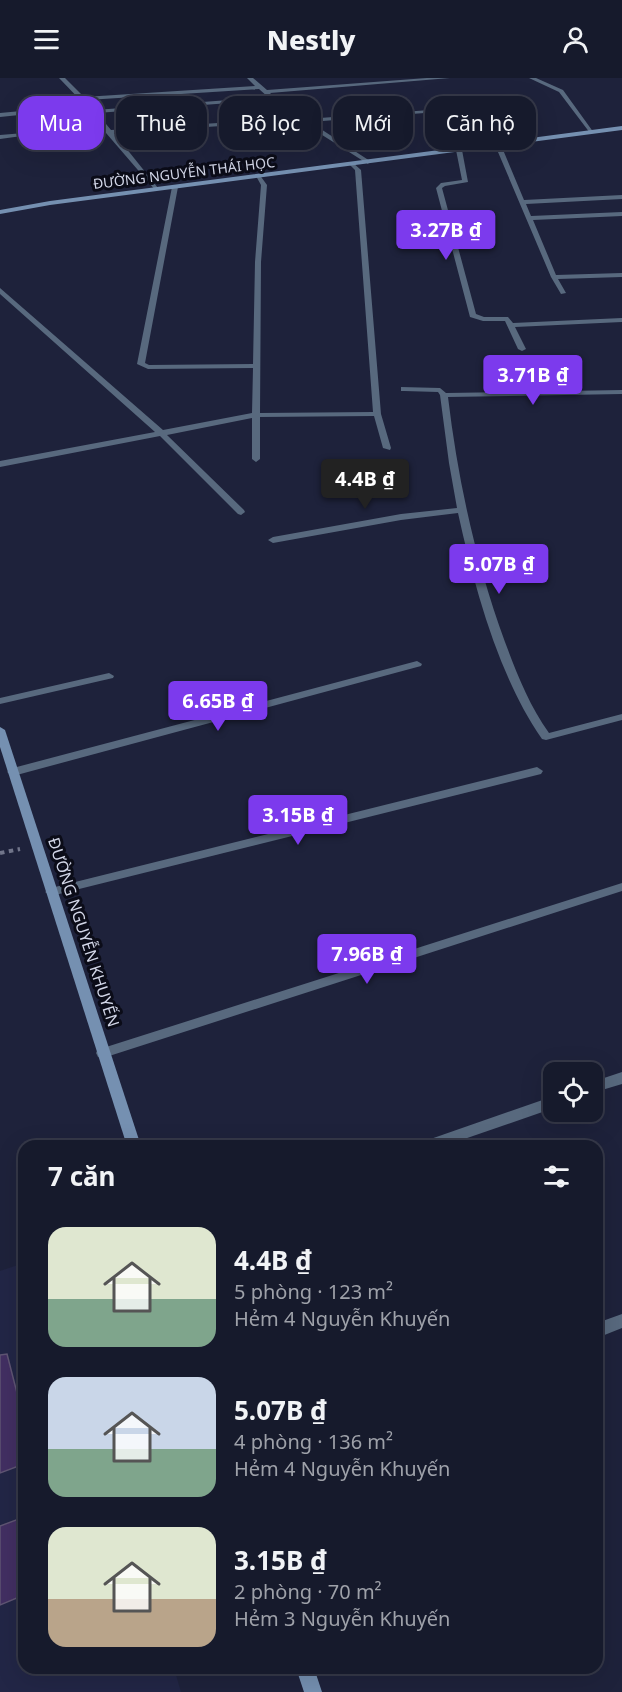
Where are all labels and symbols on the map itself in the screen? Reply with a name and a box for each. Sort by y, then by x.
street label: ĐƯỜNG NGUYỄN THÁI HỌC [92,151,276,193]
pin: 3.27B ₫ [391,210,501,261]
pin: 3.71B ₫ [478,355,588,406]
pin: 4.4B ₫ [316,459,414,510]
pin: 5.07B ₫ [444,544,554,595]
pin: 6.65B ₫ [163,681,273,732]
pin: 3.15B ₫ [243,795,353,846]
street label: ĐƯỜNG NGUYỄN KHUYẾN [43,835,125,1029]
pin: 7.96B ₫ [312,934,422,985]

